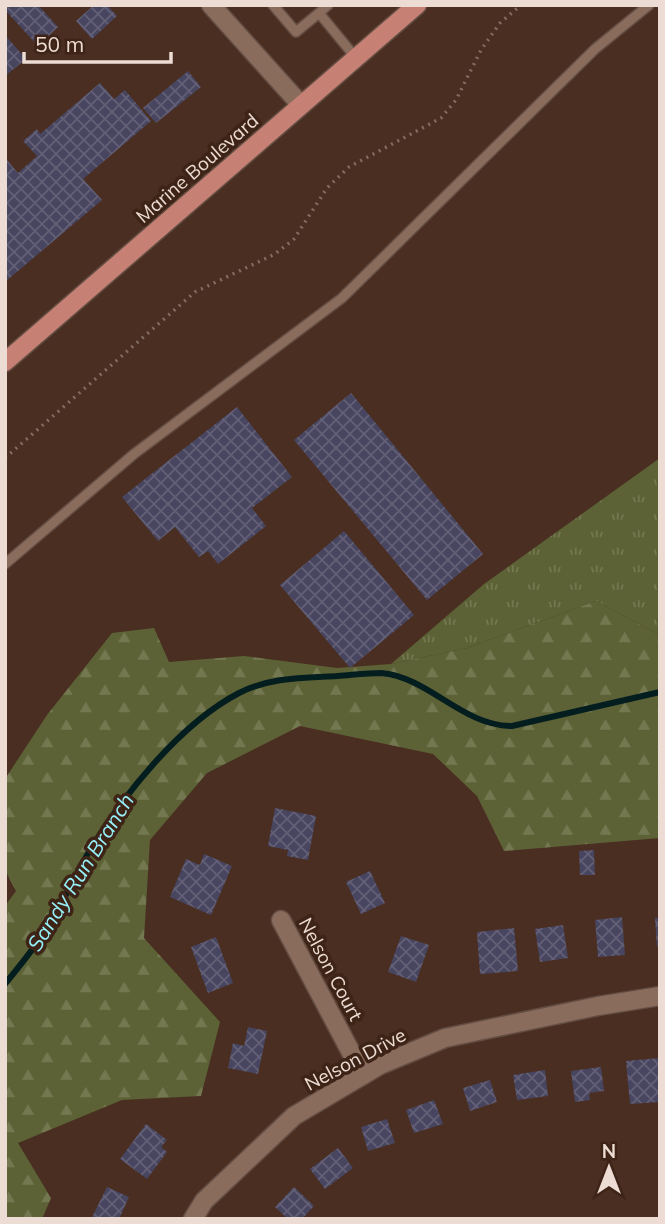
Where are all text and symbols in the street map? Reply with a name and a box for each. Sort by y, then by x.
scale bar [24,21,172,65]
text: 50 m [35,31,84,57]
street label: Marine Boulevard [131,108,263,228]
water label: Sandy Run Branch [21,788,139,956]
street label: Nelson Court [294,913,368,1025]
street label: Nelson Drive [300,1022,410,1096]
north arrow [574,1133,644,1203]
text: N [602,1139,616,1163]

